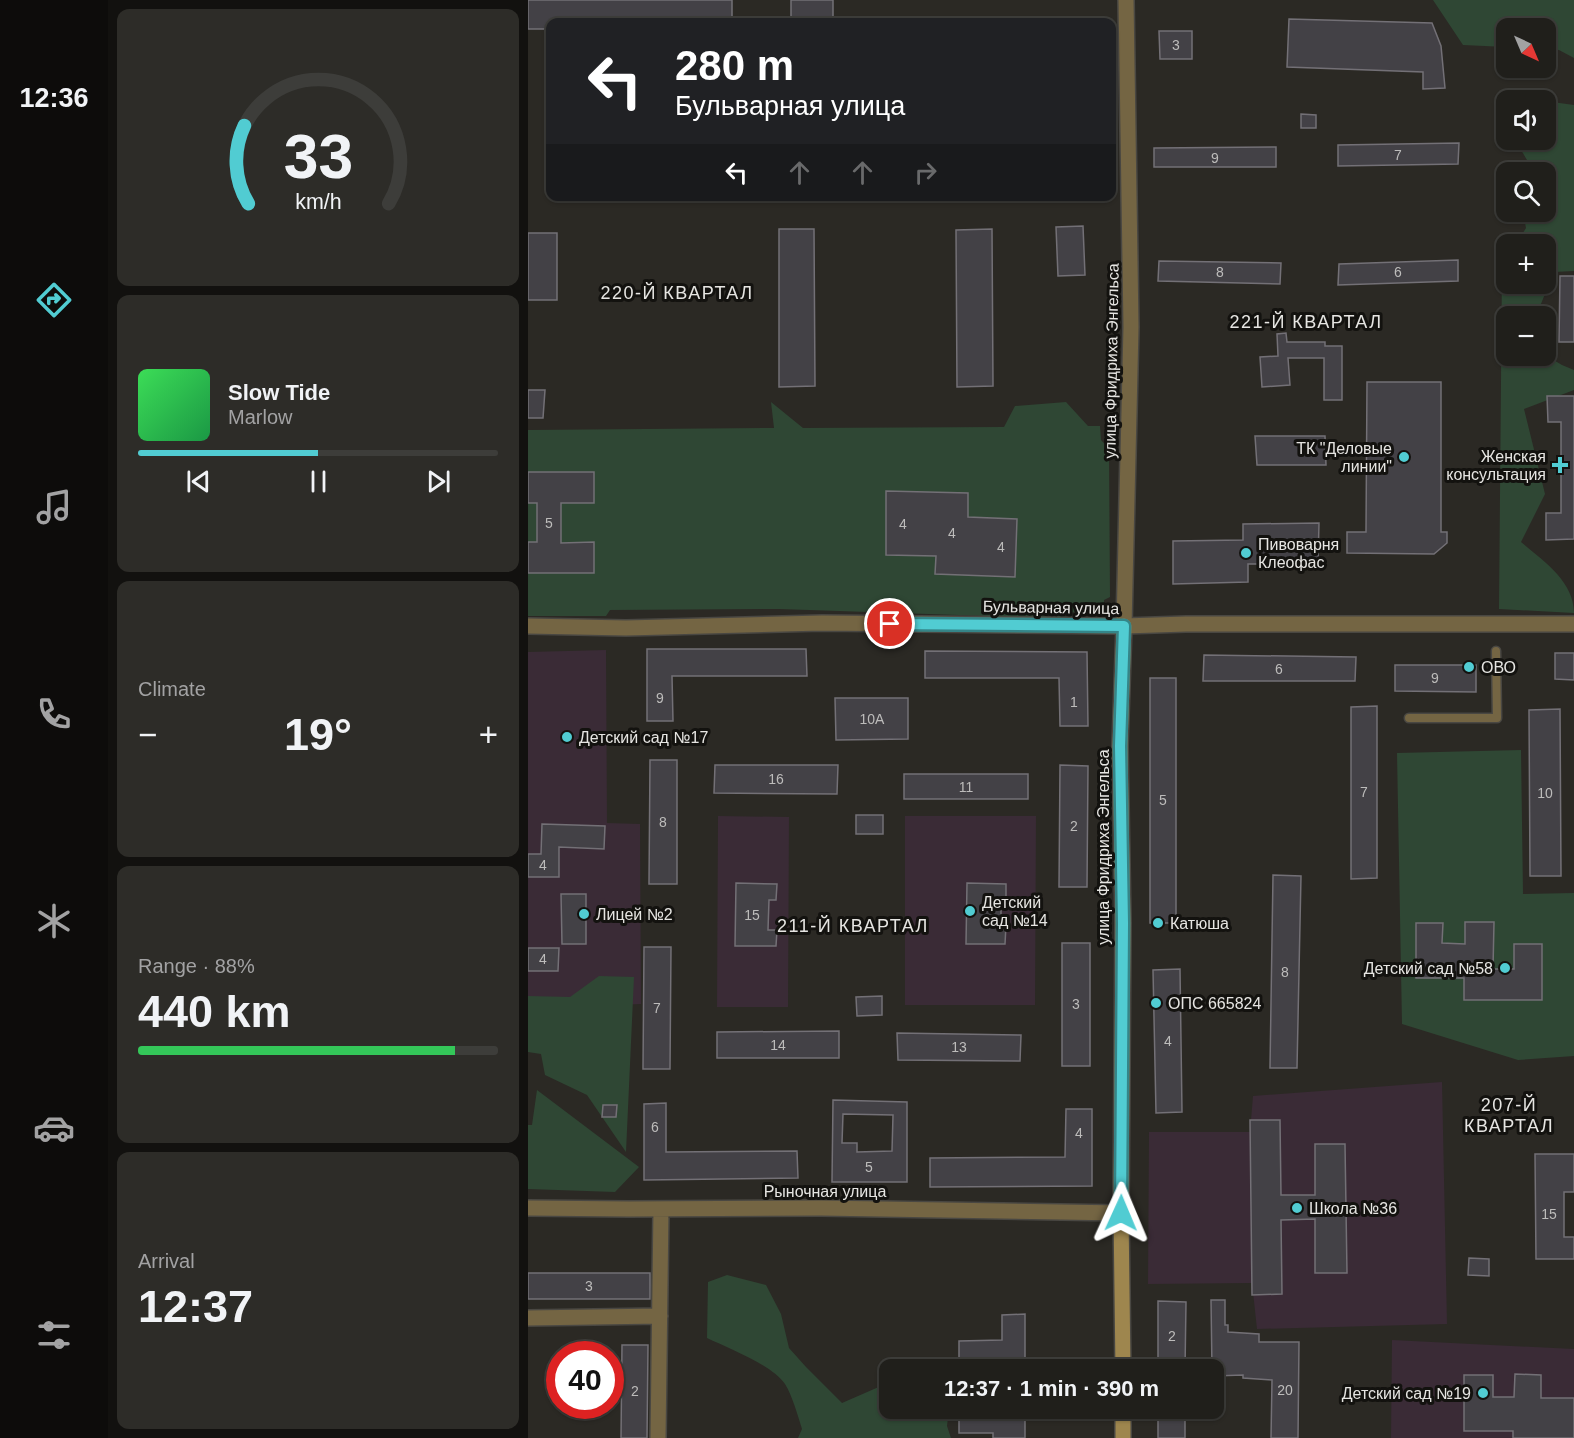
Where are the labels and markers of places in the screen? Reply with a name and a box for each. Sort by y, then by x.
place label: ТК "Деловые линии" [1296,440,1392,475]
place label: Женская консультация [1446,448,1546,483]
marker: ТК "Деловые линии" [1397,450,1411,464]
marker: Женская консультация [1551,456,1569,474]
place label: Пивоварня Клеофас [1258,536,1339,571]
marker: Пивоварня Клеофас [1239,546,1253,560]
pin [864,598,915,649]
place label: ОВО [1481,659,1516,676]
marker: ОВО [1462,660,1476,674]
place label: Детский сад №17 [579,729,708,746]
marker: Детский сад №17 [560,730,574,744]
place label: Детский сад №14 [982,894,1048,929]
marker: Детский сад №14 [963,904,977,918]
place label: Лицей №2 [596,906,673,923]
marker: Лицей №2 [577,907,591,921]
place label: Катюша [1170,915,1229,932]
marker: Катюша [1151,916,1165,930]
place label: Детский сад №58 [1364,960,1493,977]
marker: Детский сад №58 [1498,961,1512,975]
place label: ОПС 665824 [1168,995,1261,1012]
marker: ОПС 665824 [1149,996,1163,1010]
place label: Школа №36 [1309,1200,1397,1217]
marker: Школа №36 [1290,1201,1304,1215]
place label: Детский сад №19 [1342,1385,1471,1402]
marker: Детский сад №19 [1476,1386,1490,1400]

